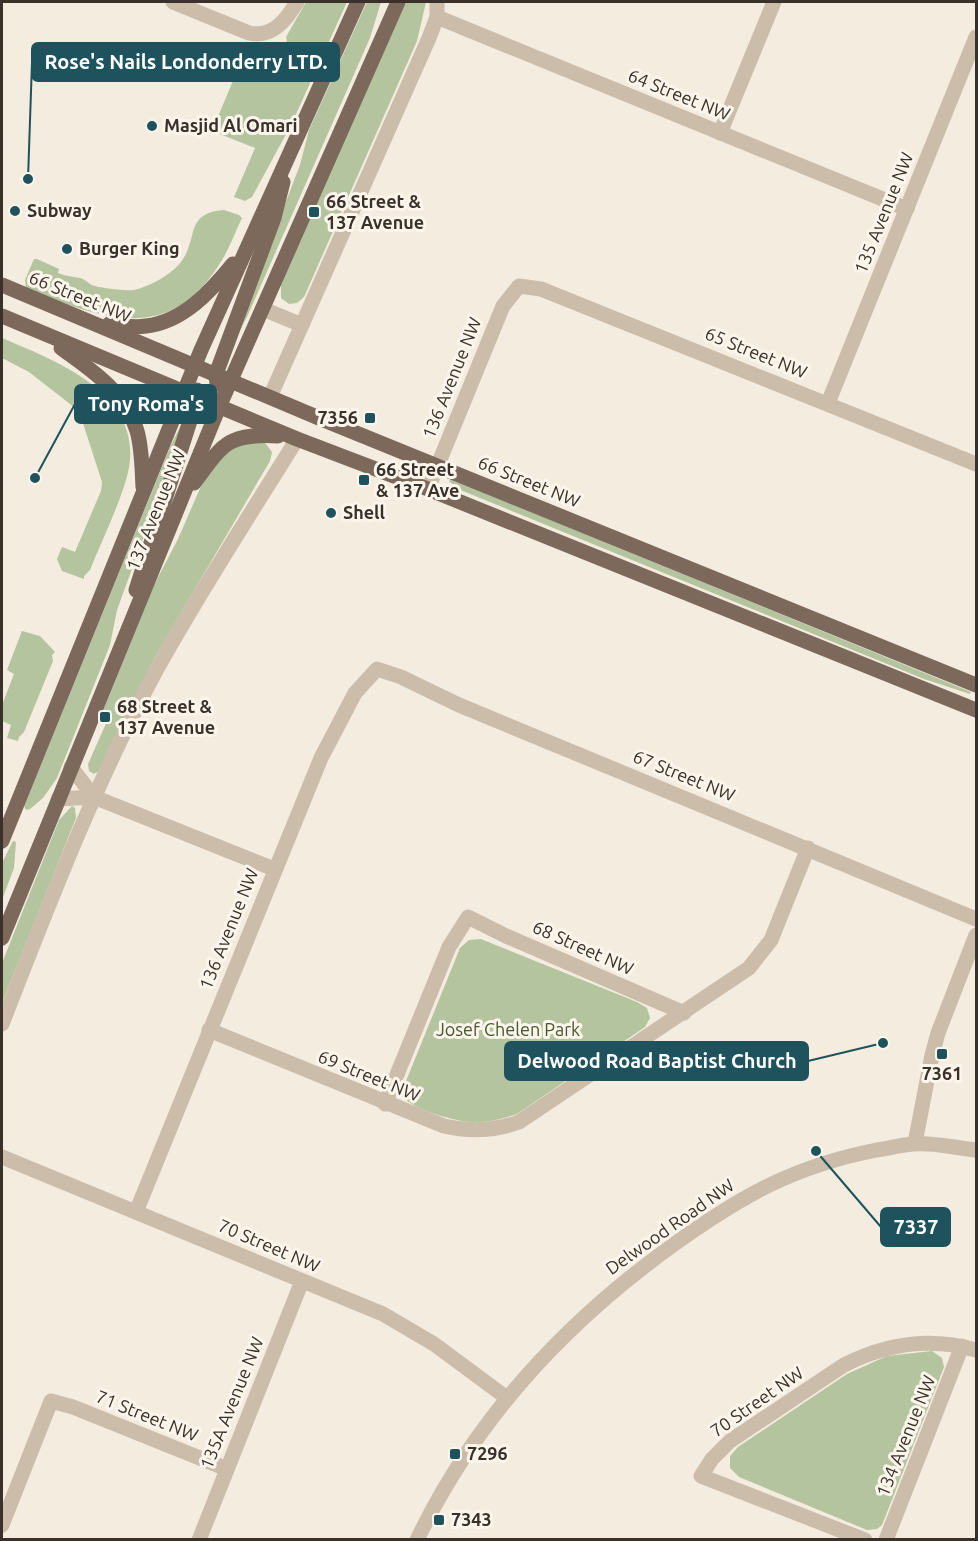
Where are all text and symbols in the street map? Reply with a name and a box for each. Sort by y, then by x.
callout: Rose's Nails Londonderry LTD. [32,43,339,81]
text: Rose's Nails Londonderry LTD. [45,50,327,73]
street label: 64 Street NW [625,65,734,124]
place label: Masjid Al Omari [164,115,298,135]
marker: Masjid Al Omari [145,119,159,133]
street label: 135 Avenue NW [850,149,917,276]
place label: 66 Street & 137 Avenue [326,191,424,232]
place label: Subway [27,200,92,220]
marker: Subway [8,204,22,218]
marker: 66 Street & 137 Avenue [307,205,321,219]
place label: Burger King [79,238,180,258]
marker: Burger King [60,242,74,256]
street label: 66 Street NW [26,267,135,326]
street label: 136 Avenue NW [418,314,485,441]
street label: 65 Street NW [702,323,811,382]
callout: Tony Roma's [75,385,216,423]
text: Tony Roma's [88,392,204,415]
place label: 7356 [317,407,358,427]
marker: 7356 [363,411,377,425]
street label: 137 Avenue NW [122,446,189,573]
street label: 66 Street NW [475,452,584,511]
place label: 66 Street & 137 Ave [376,459,459,500]
marker: 66 Street & 137 Ave [357,473,371,487]
place label: Shell [343,502,386,522]
marker: Shell [324,506,338,520]
place label: 68 Street & 137 Avenue [117,696,215,737]
marker: 68 Street & 137 Avenue [98,710,112,724]
street label: 67 Street NW [630,746,739,805]
street label: 136 Avenue NW [195,865,262,992]
street label: 68 Street NW [530,916,637,978]
park label: Josef Chelen Park [436,1019,580,1039]
callout: Delwood Road Baptist Church [505,1042,808,1080]
street label: 69 Street NW [315,1046,424,1105]
marker: 7361 [935,1047,949,1061]
text: Delwood Road Baptist Church [517,1049,797,1072]
place label: 7361 [922,1063,962,1083]
street label: Delwood Road NW [601,1174,738,1278]
callout: 7337 [881,1208,950,1246]
street label: 70 Street NW [216,1215,323,1276]
text: 7337 [893,1215,939,1238]
street label: 135A Avenue NW [195,1333,267,1472]
street label: 70 Street NW [706,1362,807,1440]
street label: 134 Avenue NW [872,1372,939,1499]
street label: 71 Street NW [93,1386,202,1445]
place label: 7296 [467,1443,508,1463]
marker: 7296 [448,1447,462,1461]
place label: 7343 [451,1509,492,1529]
marker: 7343 [432,1513,446,1527]

